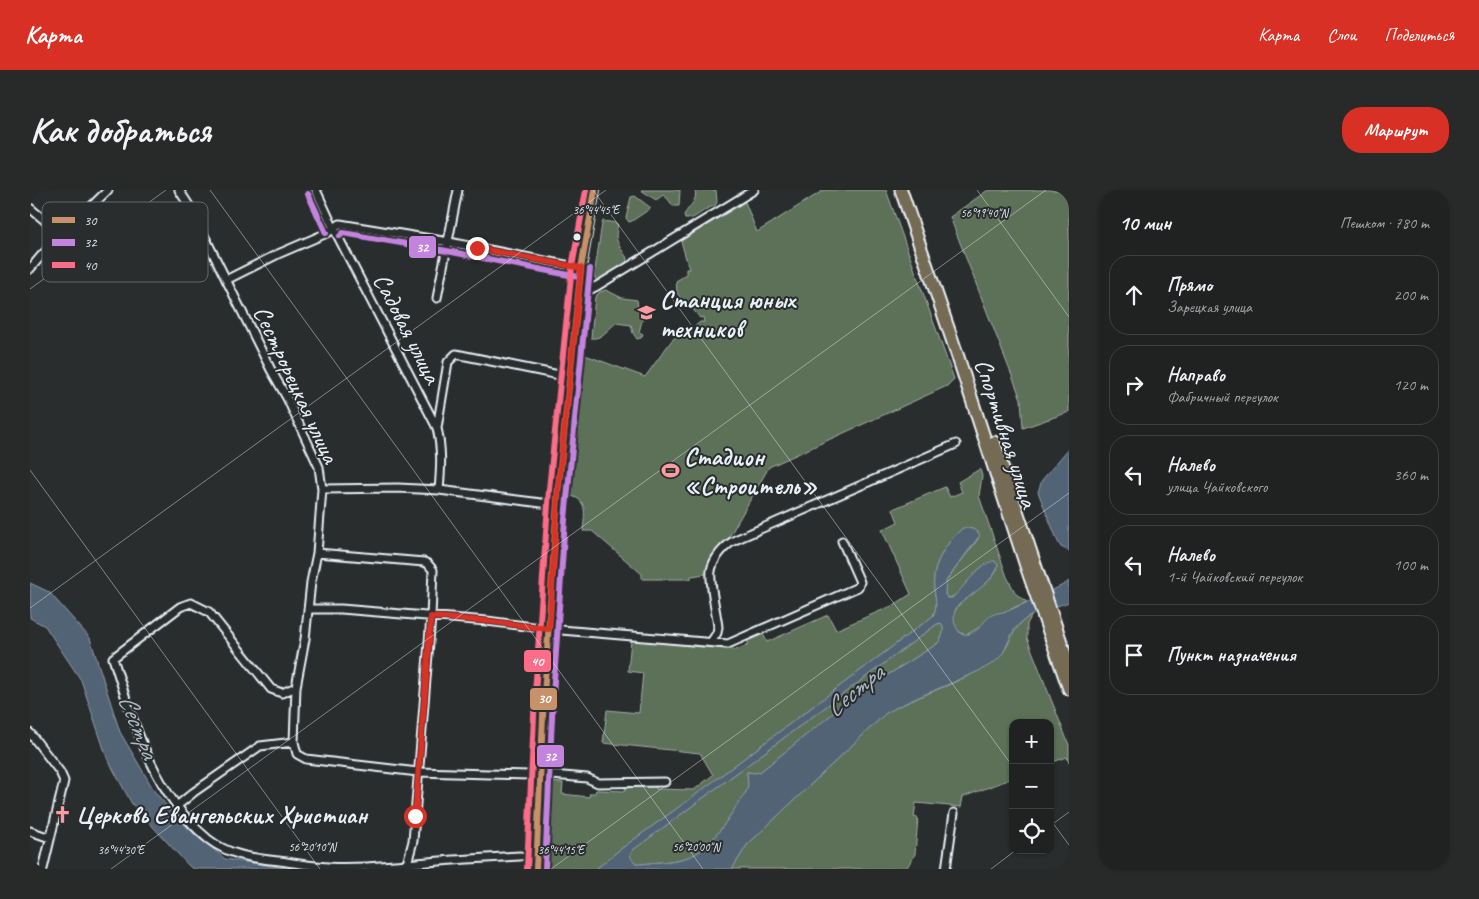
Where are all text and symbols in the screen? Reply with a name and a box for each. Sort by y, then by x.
text: Карта [25,20,82,50]
text: Карта [1258,24,1299,46]
text: Слои [1327,24,1356,46]
text: Поделиться [1384,24,1454,46]
button: Маршрут [1342,107,1449,153]
text: Как добраться [30,108,211,153]
legend [42,202,208,282]
text: 36°44'45"E [573,202,621,218]
text: 56°19'40"N [960,205,1009,221]
text: 10 мин [1119,210,1171,236]
text: 30 [84,212,98,229]
text: Пешком · 780 m [1340,213,1429,233]
unlabelled marker [572,232,582,242]
text: 32 [84,234,98,251]
line badge: 32 [408,235,437,259]
route end [466,237,489,260]
text: 32 [416,239,430,256]
text: 40 [84,257,98,274]
street label: Садовая улица [366,268,450,391]
text: Прямо [1167,273,1212,297]
icon: ahead [1120,281,1148,309]
place label: Станция юных техников [660,284,797,345]
text: 200 m [1394,285,1428,305]
text: Зарецкая улица [1167,297,1252,317]
street label: Сестрорецкая улица [246,301,347,470]
school or university icon: Станция юных техников [636,303,656,323]
street label: Спортивная улица [967,355,1046,514]
text: Направо [1167,363,1225,387]
icon: right [1120,371,1148,399]
text: 120 m [1394,375,1428,395]
text: Фабричный переулок [1167,387,1278,407]
place label: Стадион «Строитель» [684,441,817,502]
text: Налево [1167,453,1215,477]
sports icon: Стадион «Строитель» [660,460,680,480]
icon: left [1120,461,1148,489]
text: 360 m [1394,465,1428,485]
text: улица Чайковского [1167,477,1267,497]
text: Налево [1167,543,1215,567]
icon: left [1120,551,1148,579]
text: 100 m [1394,555,1428,575]
text: 1-й Чайковский переулок [1167,567,1302,587]
icon: arrive [1120,641,1148,669]
text: Пункт назначения [1167,643,1296,667]
line badge: 40 [523,649,552,673]
text: 40 [531,653,545,670]
water label: Сестра [818,655,892,724]
line badge: 30 [529,687,558,711]
water label: Сестра [111,689,167,766]
text: 30 [538,690,552,707]
map controls [1009,719,1054,854]
button: + [1009,719,1054,764]
line badge: 32 [536,744,565,768]
text: 32 [544,748,558,765]
button: − [1009,764,1054,809]
place label: Церковь Евангельских Христиан [76,799,369,831]
church icon: Церковь Евангельских Христиан [52,804,72,824]
route start [404,805,427,828]
button: locate [1009,809,1054,854]
text: 56°20'10"N [288,839,337,855]
text: 56°20'00"N [672,839,721,855]
text: 36°44'30"E [98,842,146,858]
text: 36°44'15"E [538,842,586,858]

